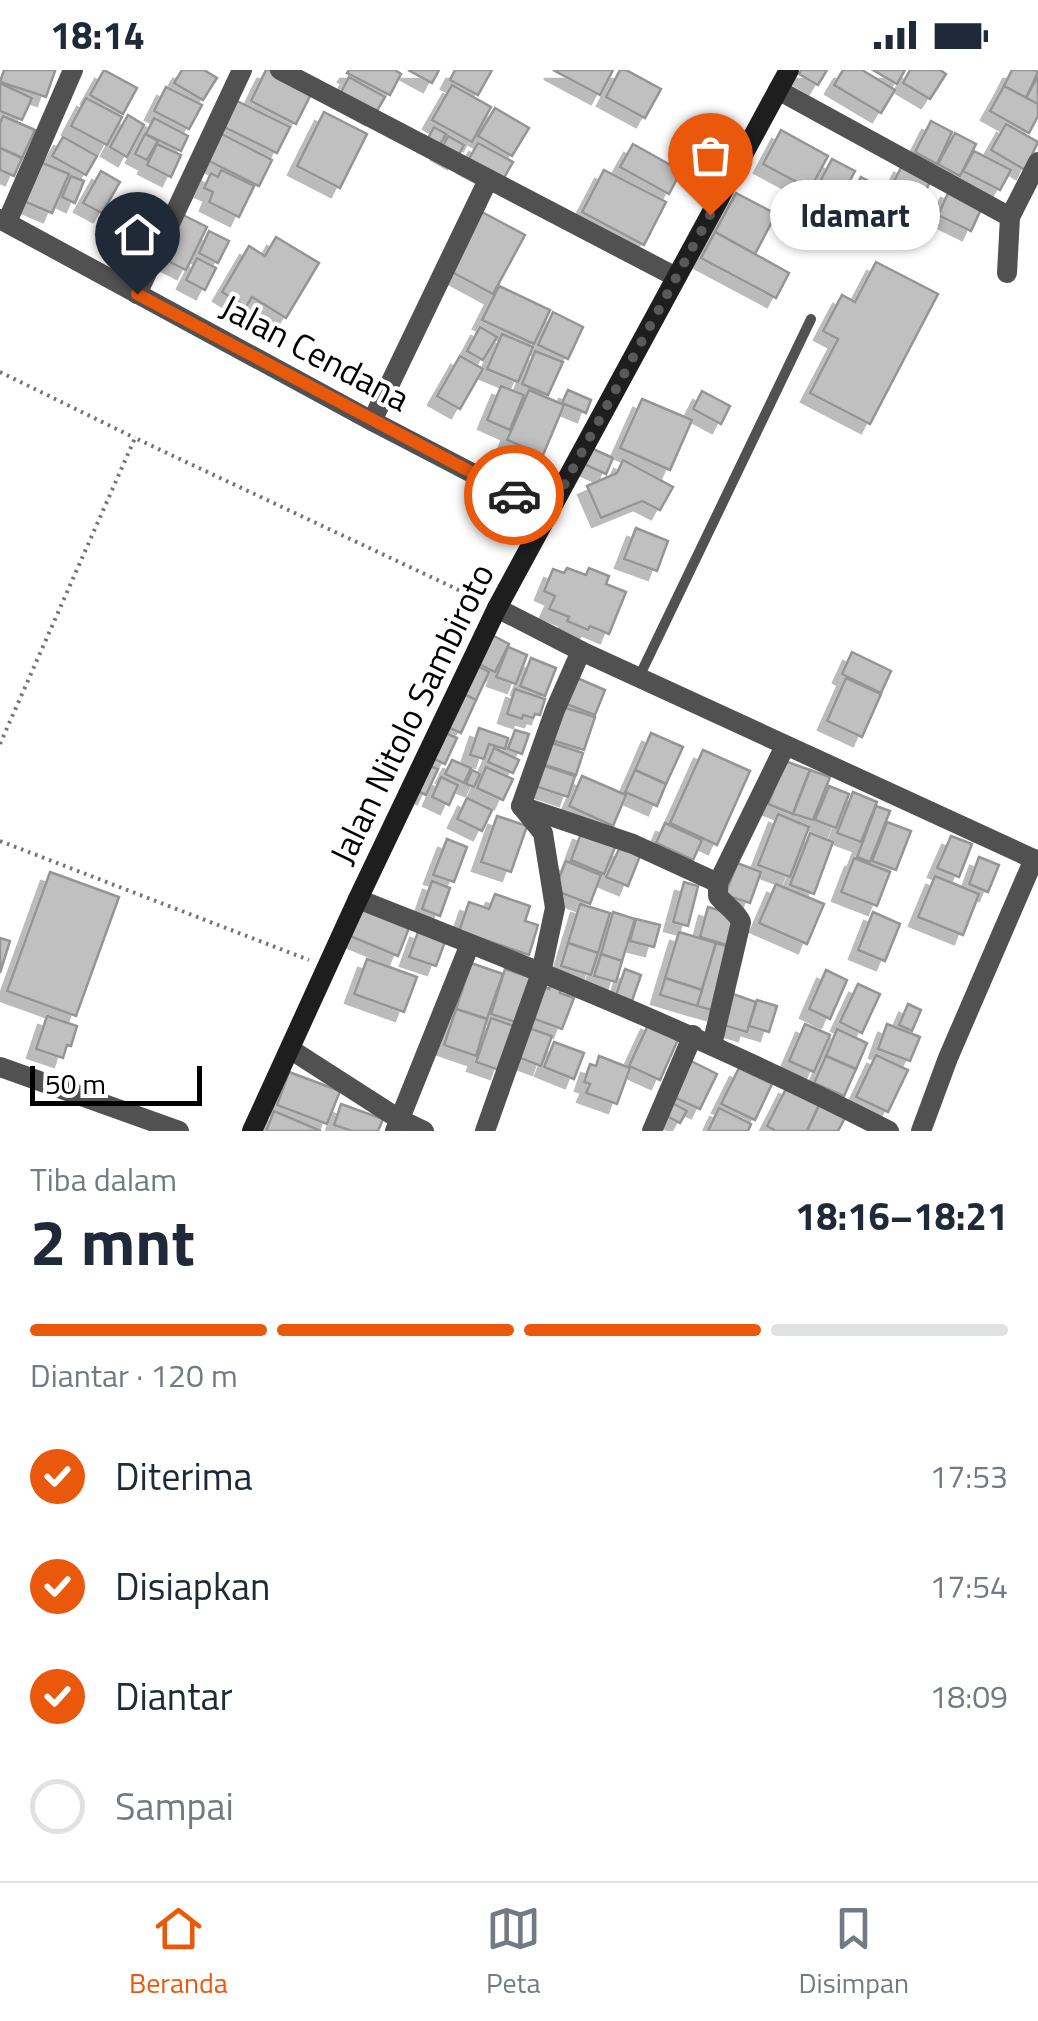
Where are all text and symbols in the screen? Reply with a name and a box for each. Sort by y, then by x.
text: 18:14 [50,6,145,64]
pin [668,113,753,216]
icon: bag [683,128,738,183]
callout: Idamart [770,180,940,250]
text: Idamart [800,191,910,239]
pin [95,192,180,295]
icon: home [110,207,165,262]
street label: Jalan Cendana [211,280,420,425]
courier [464,445,564,545]
icon: car [487,468,542,523]
street label: Jalan Nitolo Sambiroto [315,554,507,873]
scale bar [30,1061,202,1106]
text: 50 m [45,1062,106,1105]
text: Tiba dalam [30,1155,177,1203]
text: 18:16–18:21 [795,1187,1008,1245]
text: 2 mnt [30,1191,195,1290]
text: Diantar · 120 m [30,1351,238,1399]
text: Diterima [115,1447,253,1505]
icon: check [30,1449,85,1504]
text: 17:53 [929,1452,1008,1500]
text: Disiapkan [115,1557,270,1615]
icon: check [30,1559,85,1614]
text: 17:54 [929,1562,1008,1610]
text: Diantar [115,1667,233,1725]
icon: check [30,1669,85,1724]
text: 18:09 [929,1672,1008,1720]
text: Sampai [115,1777,234,1835]
tab: Beranda [129,1901,228,2004]
tab: Peta [486,1901,541,2004]
tab: Disimpan [799,1901,909,2004]

